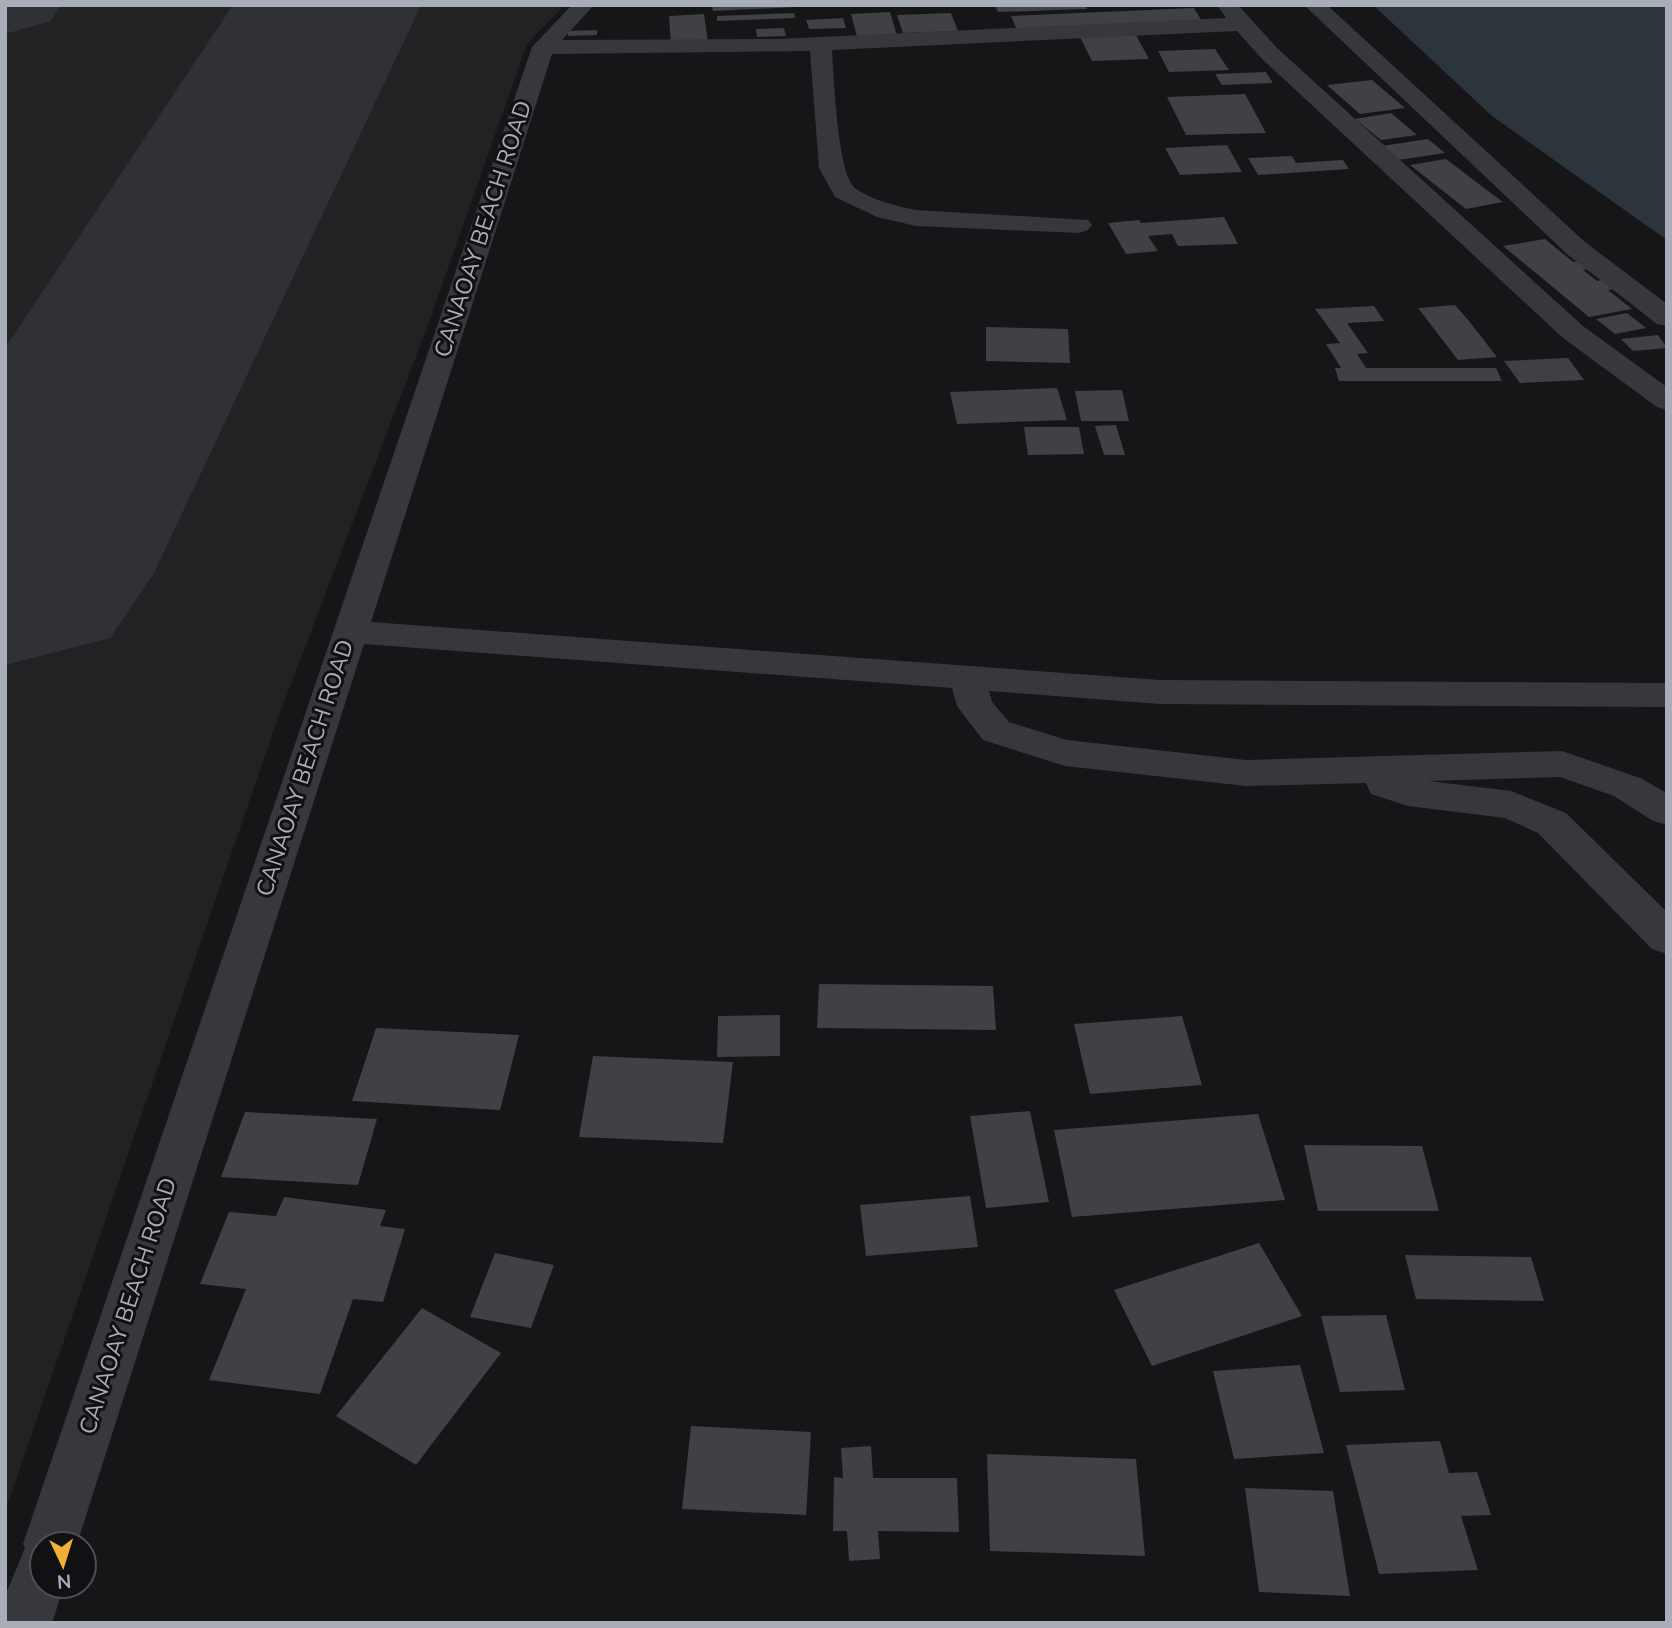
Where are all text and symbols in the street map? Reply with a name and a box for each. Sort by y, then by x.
street label: CANAOAY BEACH ROAD [427,97,539,361]
street label: CANAOAY BEACH ROAD [249,636,361,900]
street label: CANAOAY BEACH ROAD [72,1174,184,1438]
north arrow [28,1530,98,1600]
text: N [56,1567,72,1594]

